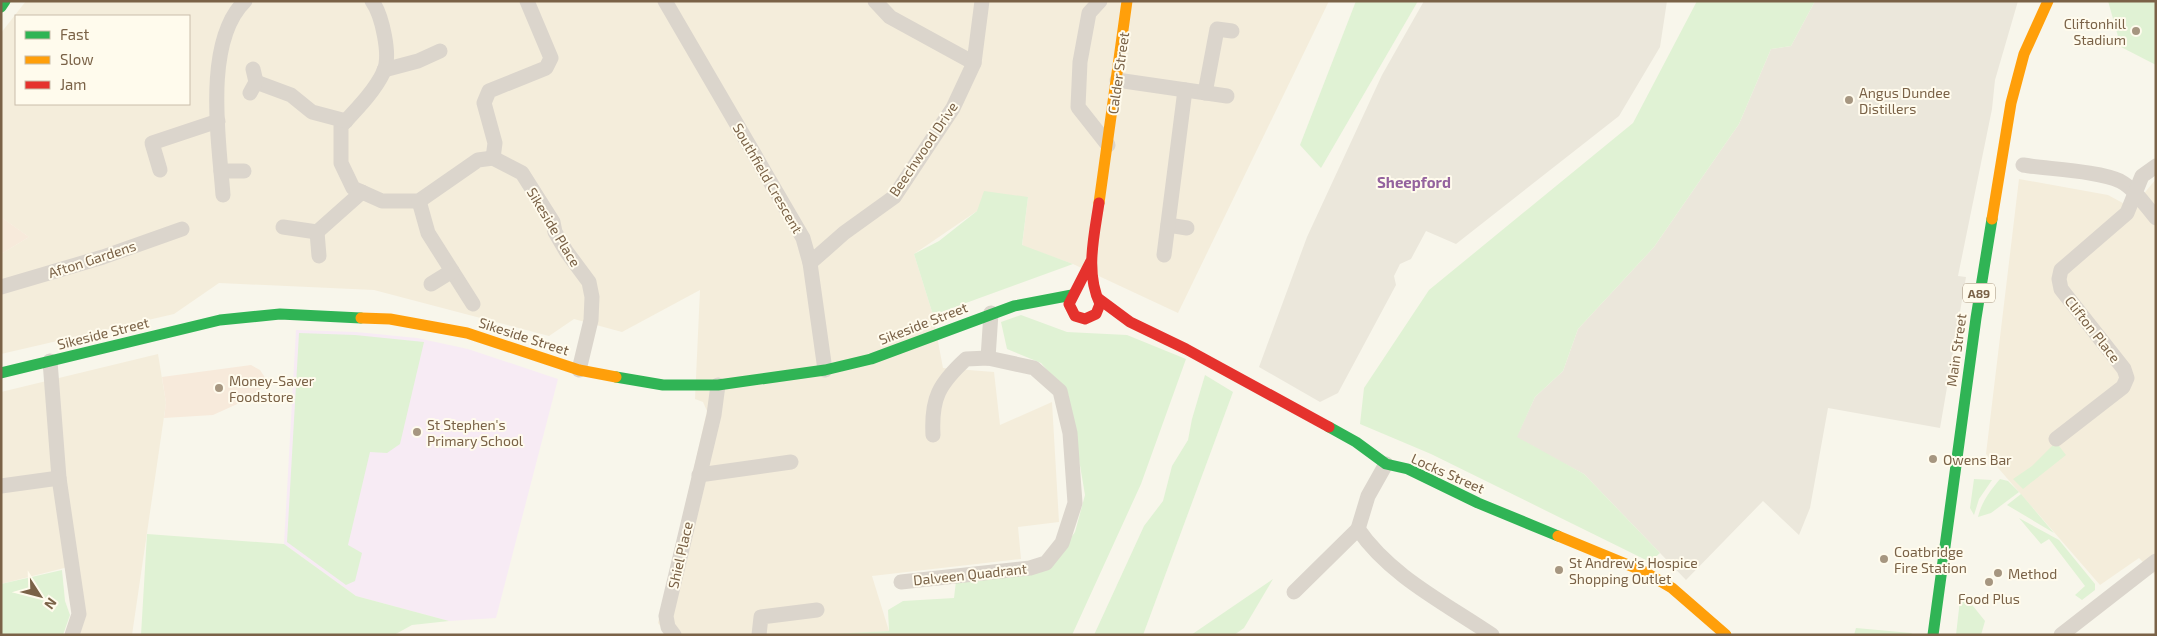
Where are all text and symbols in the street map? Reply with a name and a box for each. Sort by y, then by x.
legend [15,15,190,105]
place label: Cliftonhill Stadium [2064,15,2127,48]
text: Fast [60,25,90,43]
marker: Cliftonhill Stadium [2130,25,2142,37]
street label: Calder Street [1104,31,1132,115]
text: Slow [60,50,94,68]
text: Jam [60,75,86,93]
place label: Angus Dundee Distillers [1859,84,1950,117]
marker: Angus Dundee Distillers [1843,94,1855,106]
street label: Beechwood Drive [885,98,961,200]
street label: Southfield Crescent [730,120,806,236]
district label: Sheepford [1377,173,1451,191]
street label: Sikeside Place [524,184,584,270]
street label: Afton Gardens [46,237,138,281]
road number: A89 [1963,284,1995,302]
street label: Clifton Place [2062,292,2124,366]
street label: Sikeside Street [876,298,970,348]
street label: Main Street [1942,312,1970,388]
street label: Sikeside Street [55,313,151,353]
street label: Sikeside Street [477,313,571,359]
place label: Money-Saver Foodstore [229,372,315,405]
marker: Money-Saver Foodstore [213,382,225,394]
place label: St Stephen's Primary School [427,416,524,449]
marker: St Stephen's Primary School [411,426,423,438]
street label: Locks Street [1409,449,1487,497]
place label: Owens Bar [1943,451,2012,468]
marker: Owens Bar [1927,453,1939,465]
street label: Shiel Place [664,520,696,590]
place label: Coatbridge Fire Station [1894,543,1967,576]
marker: Coatbridge Fire Station [1878,553,1890,565]
place label: St Andrew's Hospice Shopping Outlet [1569,554,1698,587]
street label: Dalveen Quadrant [912,560,1028,588]
marker: St Andrew's Hospice Shopping Outlet [1553,564,1565,576]
place label: Method [2008,565,2057,582]
marker: Method [1992,567,2004,579]
north arrow [15,571,65,621]
marker: Food Plus [1983,576,1995,588]
place label: Food Plus [1958,590,2020,607]
text: N [41,595,61,613]

